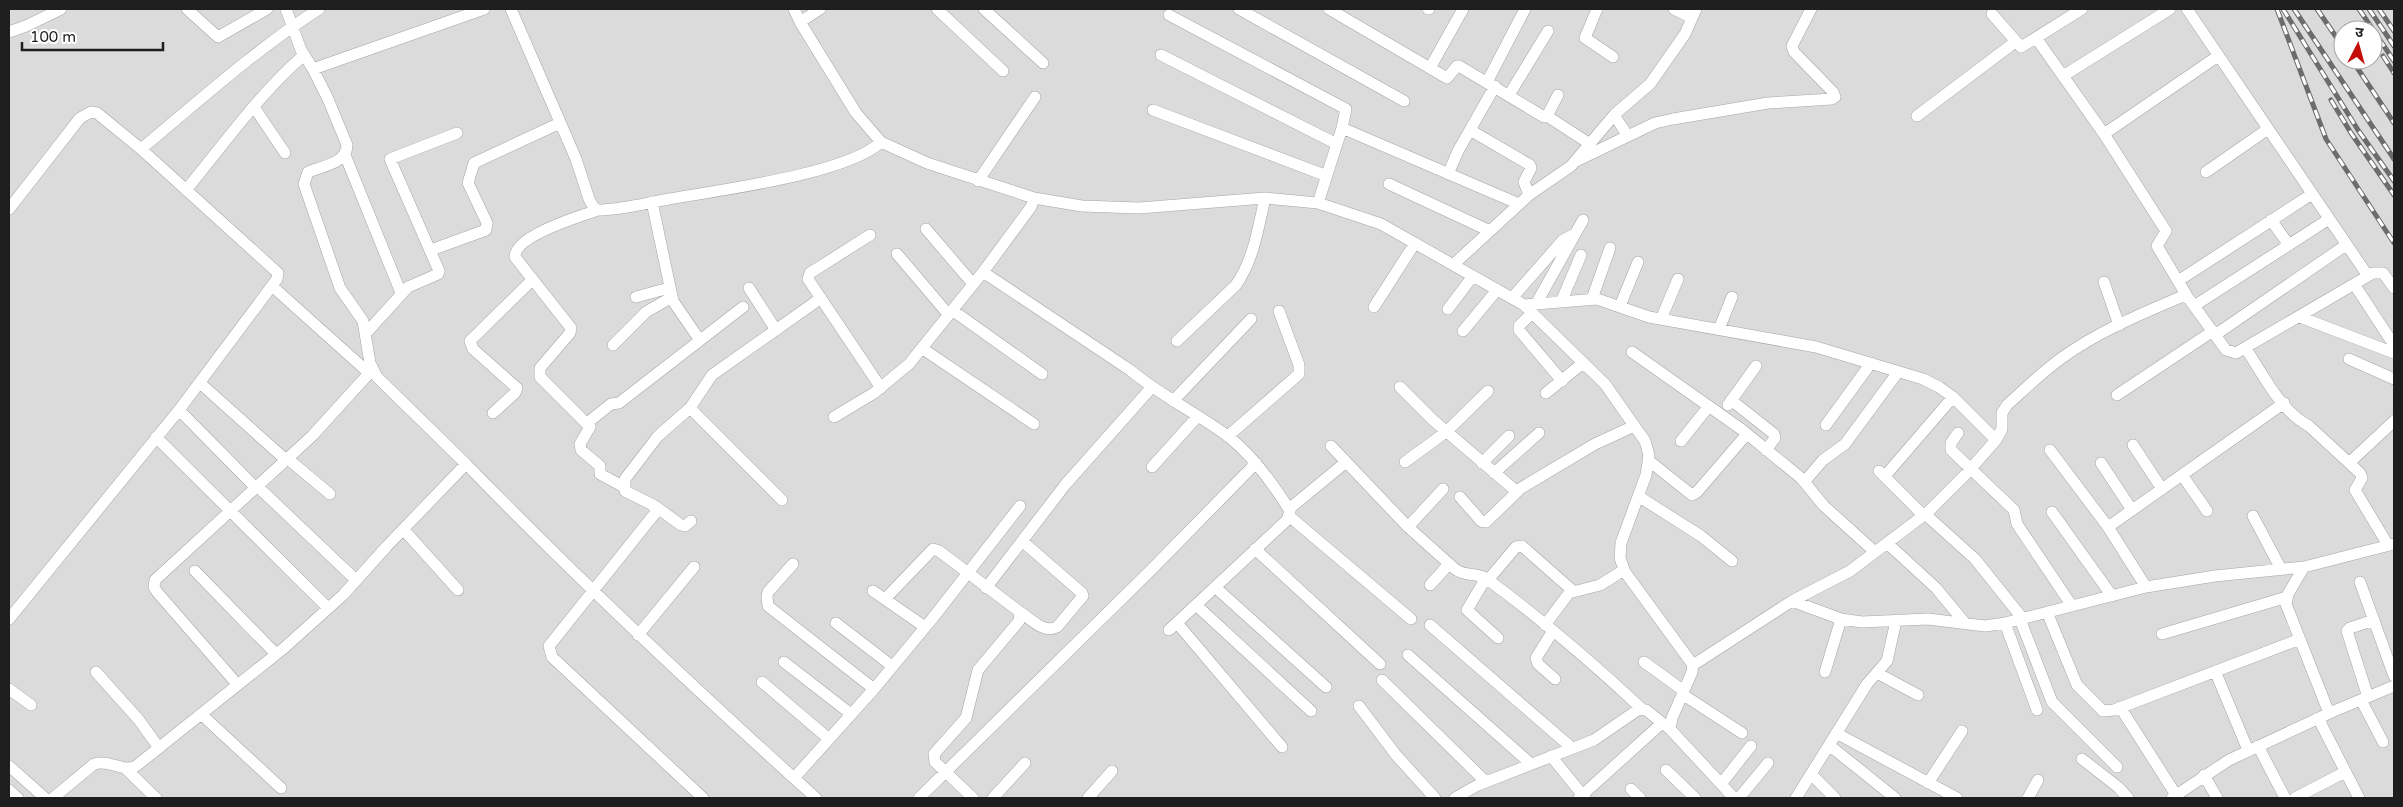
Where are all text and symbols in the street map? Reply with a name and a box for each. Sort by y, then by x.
scale bar [22,20,164,52]
north arrow [2333,20,2383,70]
text: उ [2354,24,2365,42]
text: 100 m [30,28,76,46]

